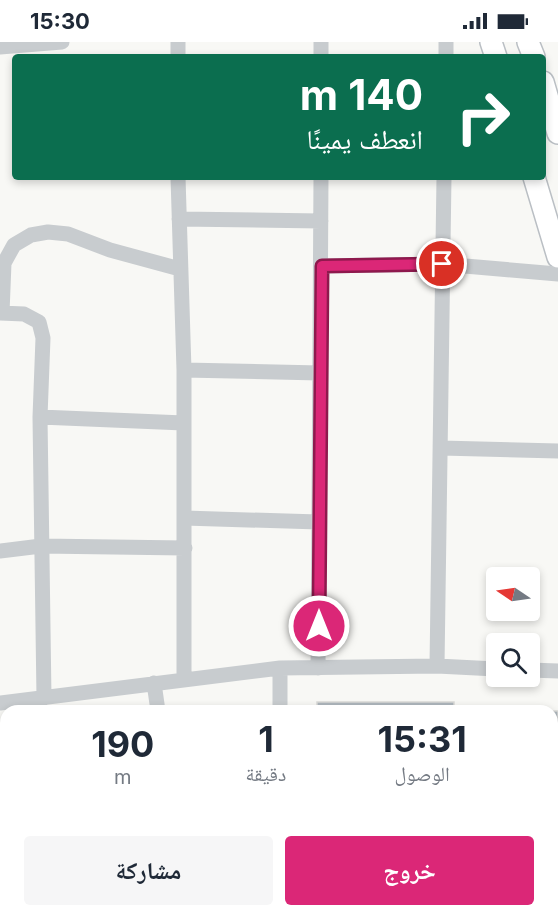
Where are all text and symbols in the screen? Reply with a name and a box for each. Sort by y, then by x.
text: 15:30 [30,8,90,34]
text: 140 m [300,69,423,120]
icon: right [444,78,522,156]
text: انعطف يمينًا [306,123,423,156]
pin [416,238,467,289]
icon: arrive [425,247,458,280]
north arrow [486,567,540,621]
map controls [486,567,540,687]
position arrow [287,594,351,658]
button: search [486,633,540,687]
text: 1 [258,717,274,761]
text: 15:31 [377,717,467,761]
text: 190 [91,722,154,766]
text: دقيقة [246,762,286,786]
text: الوصول [394,762,450,786]
text: m [114,765,132,789]
button: مشاركة [24,836,273,905]
button: خروج [285,836,534,905]

